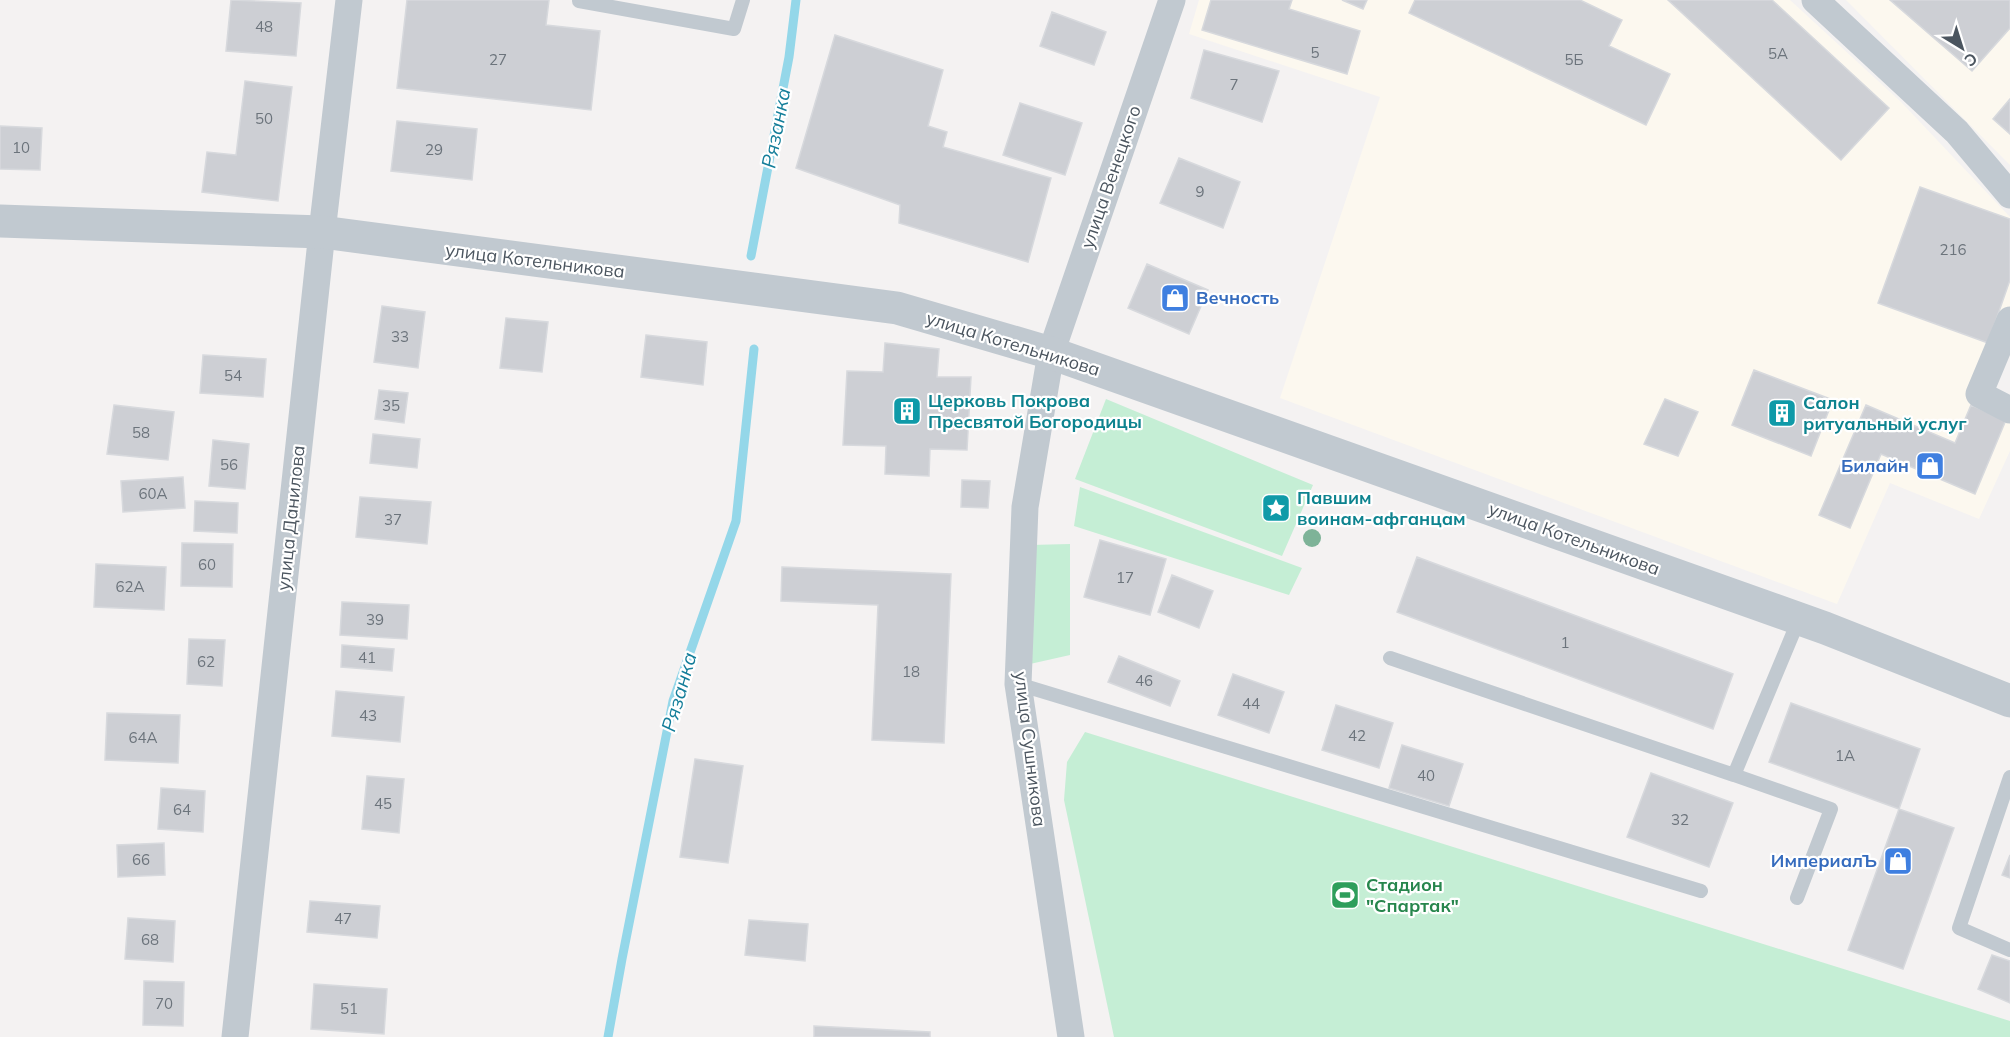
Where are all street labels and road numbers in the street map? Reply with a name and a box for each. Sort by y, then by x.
street label: улица Венецкого [1075,102,1146,251]
street label: улица Котельникова [444,238,626,283]
street label: улица Котельникова [923,306,1103,381]
street label: улица Данилова [271,444,310,592]
street label: улица Котельникова [1485,497,1663,580]
street label: улица Сушникова [1010,670,1051,828]

